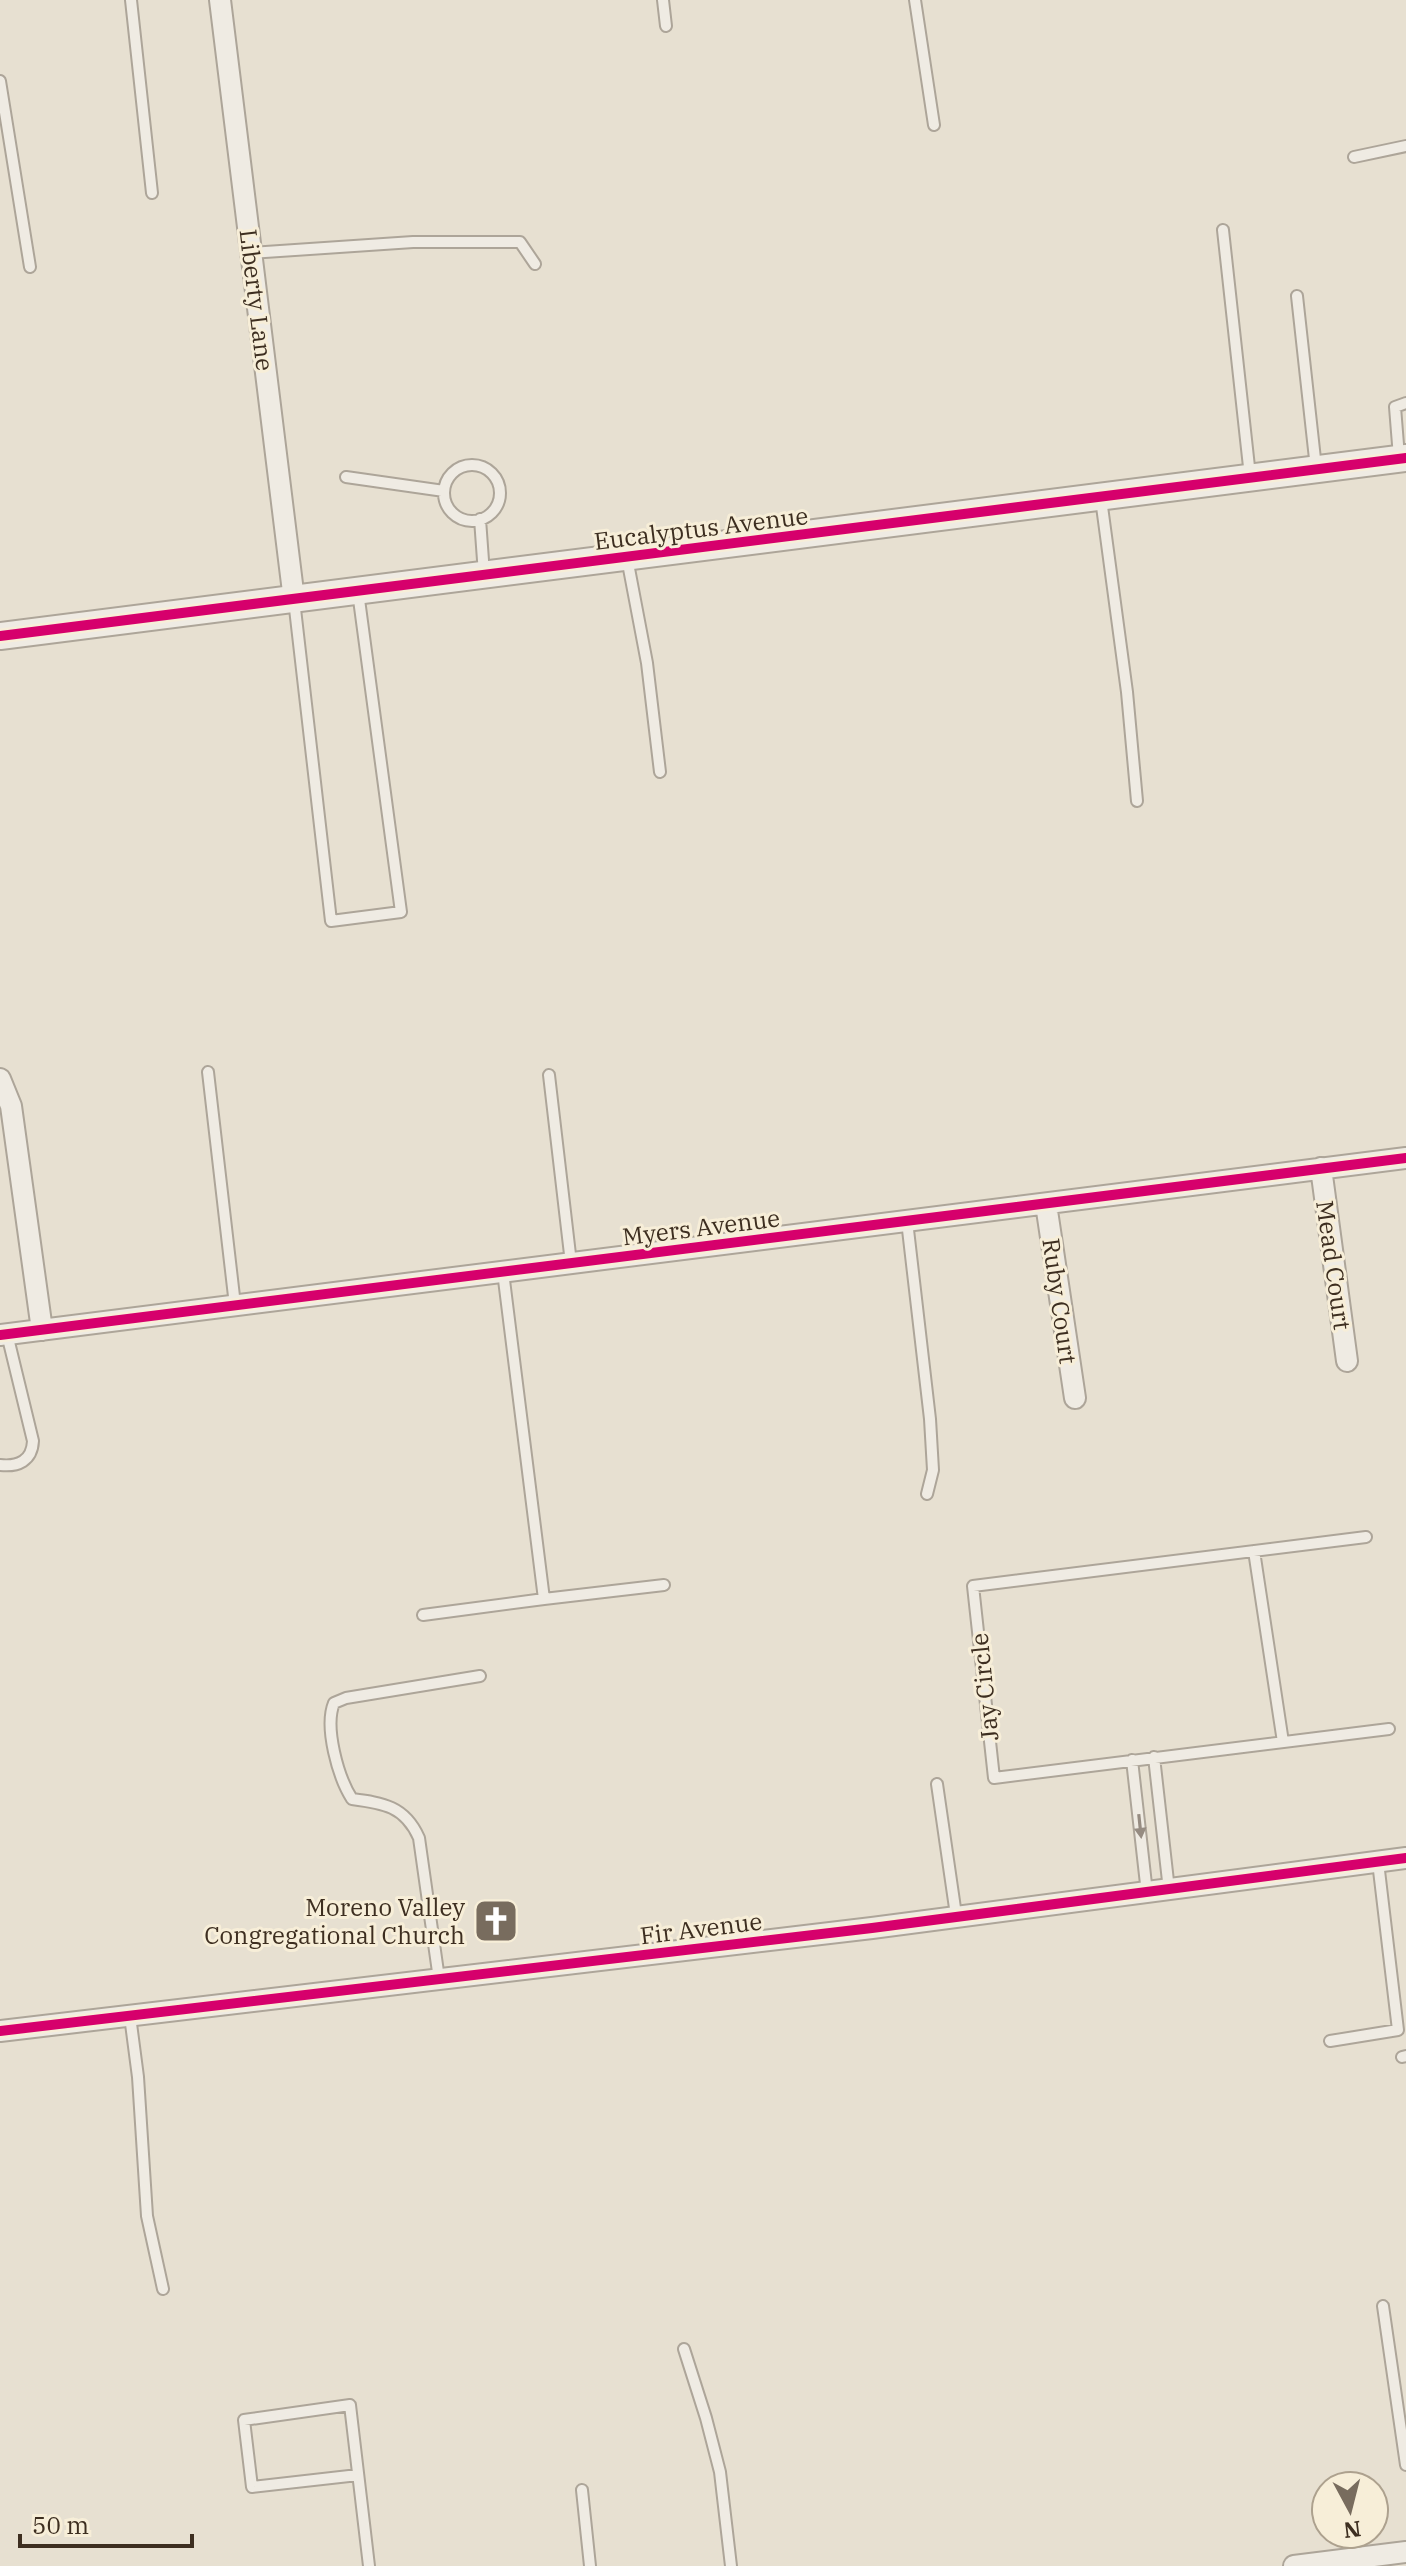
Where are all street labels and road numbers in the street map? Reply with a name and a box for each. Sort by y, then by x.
street label: Liberty Lane [232,227,282,373]
street label: Eucalyptus Avenue [592,499,810,557]
street label: Mead Court [1309,1198,1359,1332]
street label: Myers Avenue [620,1201,782,1253]
street label: Ruby Court [1035,1236,1085,1366]
street label: Jay Circle [962,1631,1006,1743]
street label: Fir Avenue [638,1905,764,1951]

